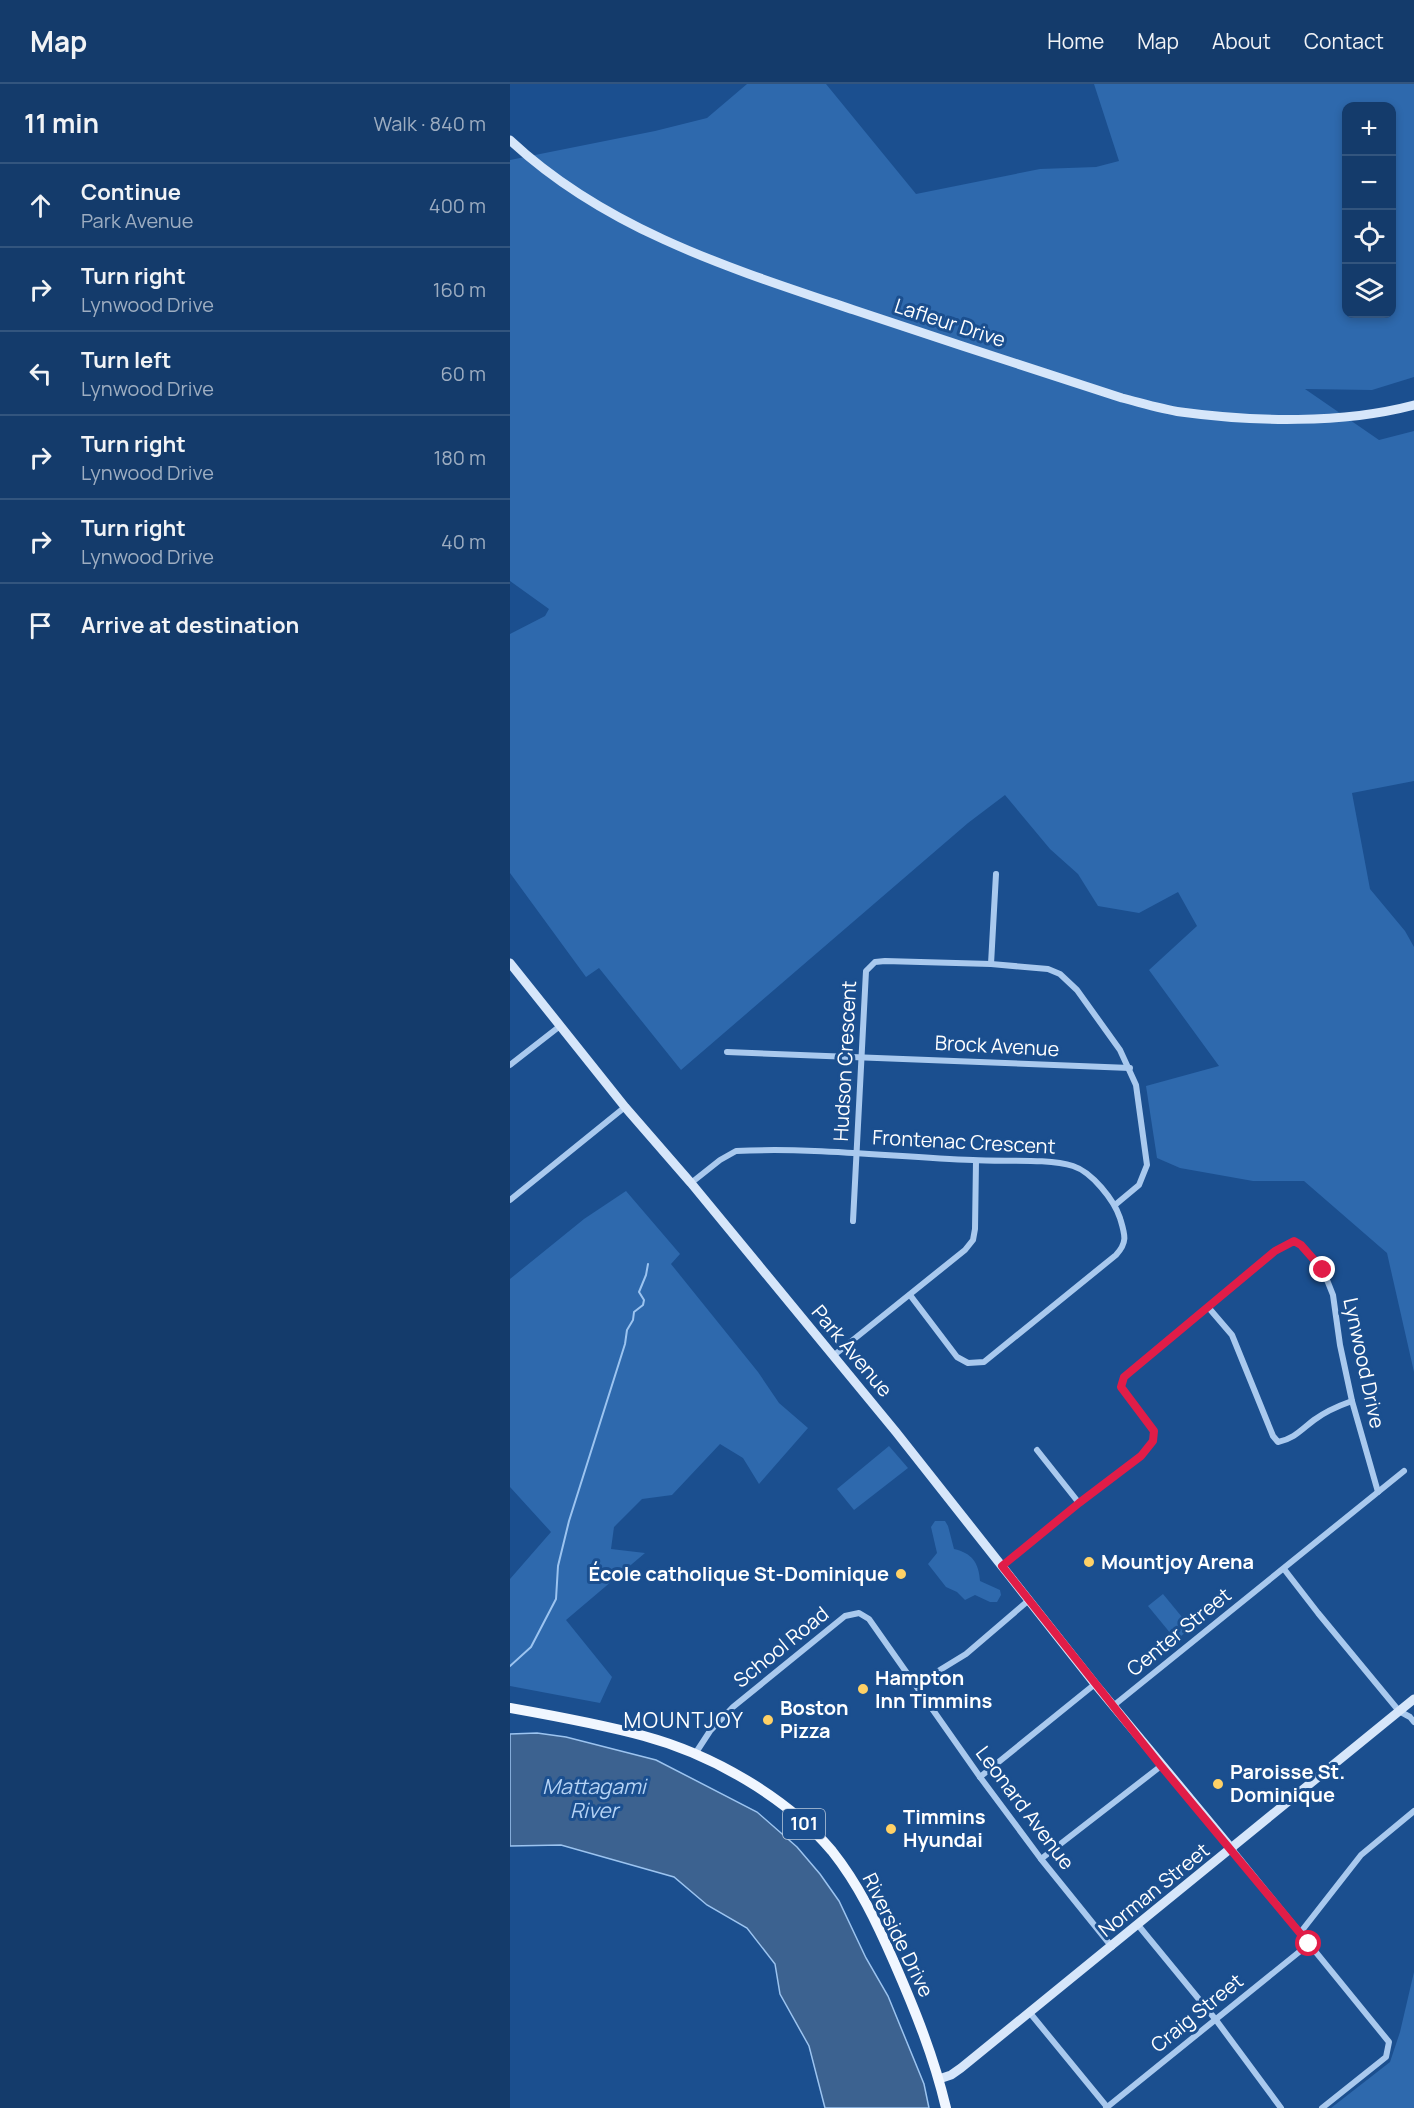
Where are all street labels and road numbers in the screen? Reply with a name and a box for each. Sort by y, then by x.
street label: Lafleur Drive [891,292,1009,353]
street label: Hudson Crescent [827,980,862,1142]
street label: Brock Avenue [934,1029,1060,1062]
street label: Frontenac Crescent [872,1123,1056,1160]
street label: Lynwood Drive [1337,1295,1392,1431]
street label: Park Avenue [806,1299,899,1402]
street label: Center Street [1121,1581,1236,1682]
street label: School Road [727,1600,834,1693]
street label: Leonard Avenue [970,1740,1081,1875]
road number: 101 [783,1809,825,1839]
street label: Norman Street [1093,1837,1215,1943]
street label: Riverside Drive [857,1868,940,2001]
street label: Craig Street [1145,1967,1249,2058]

